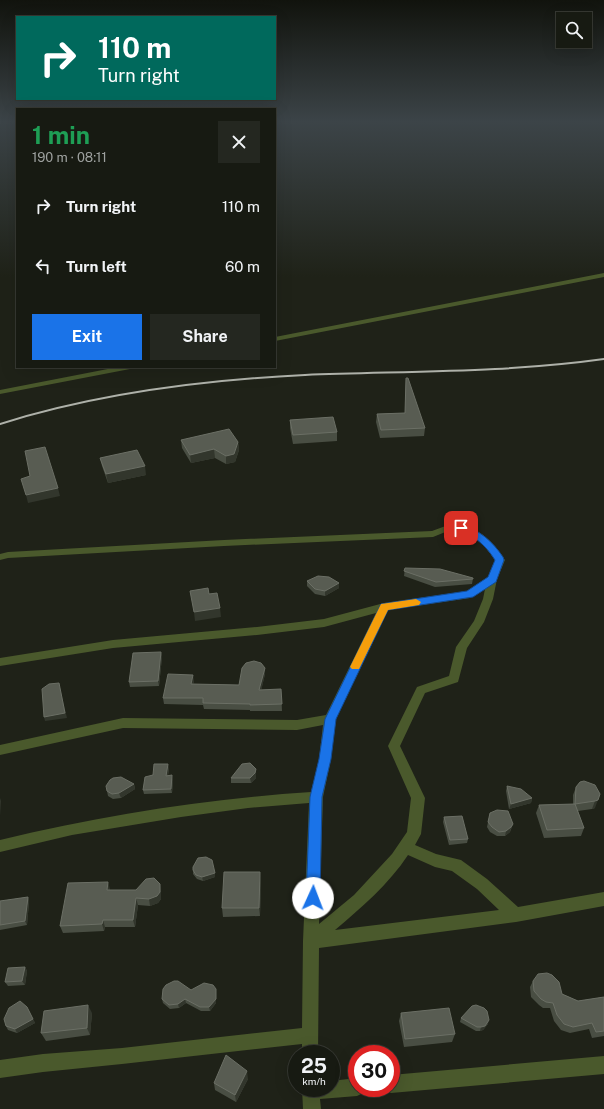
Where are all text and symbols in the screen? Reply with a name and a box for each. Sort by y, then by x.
map controls [556,12,592,48]
button: search [556,12,592,48]
text: 110 m [98,31,171,64]
icon: right [32,32,84,84]
text: Turn right [98,65,180,86]
text: 1 min [32,121,90,149]
button: close [218,121,260,163]
text: 190 m · 08:11 [32,150,107,165]
icon: right [32,195,54,217]
text: Turn right [66,198,136,215]
text: 110 m [222,198,260,215]
icon: left [32,255,54,277]
text: Turn left [66,258,127,275]
text: 60 m [225,258,260,275]
button: Exit [32,314,142,360]
button: Share [150,314,260,360]
pin [444,511,478,545]
icon: arrive [450,517,472,539]
position arrow [292,877,334,919]
speed limit sign: 30 [348,1045,400,1097]
text: 25 [301,1054,327,1078]
text: km/h [302,1075,326,1087]

